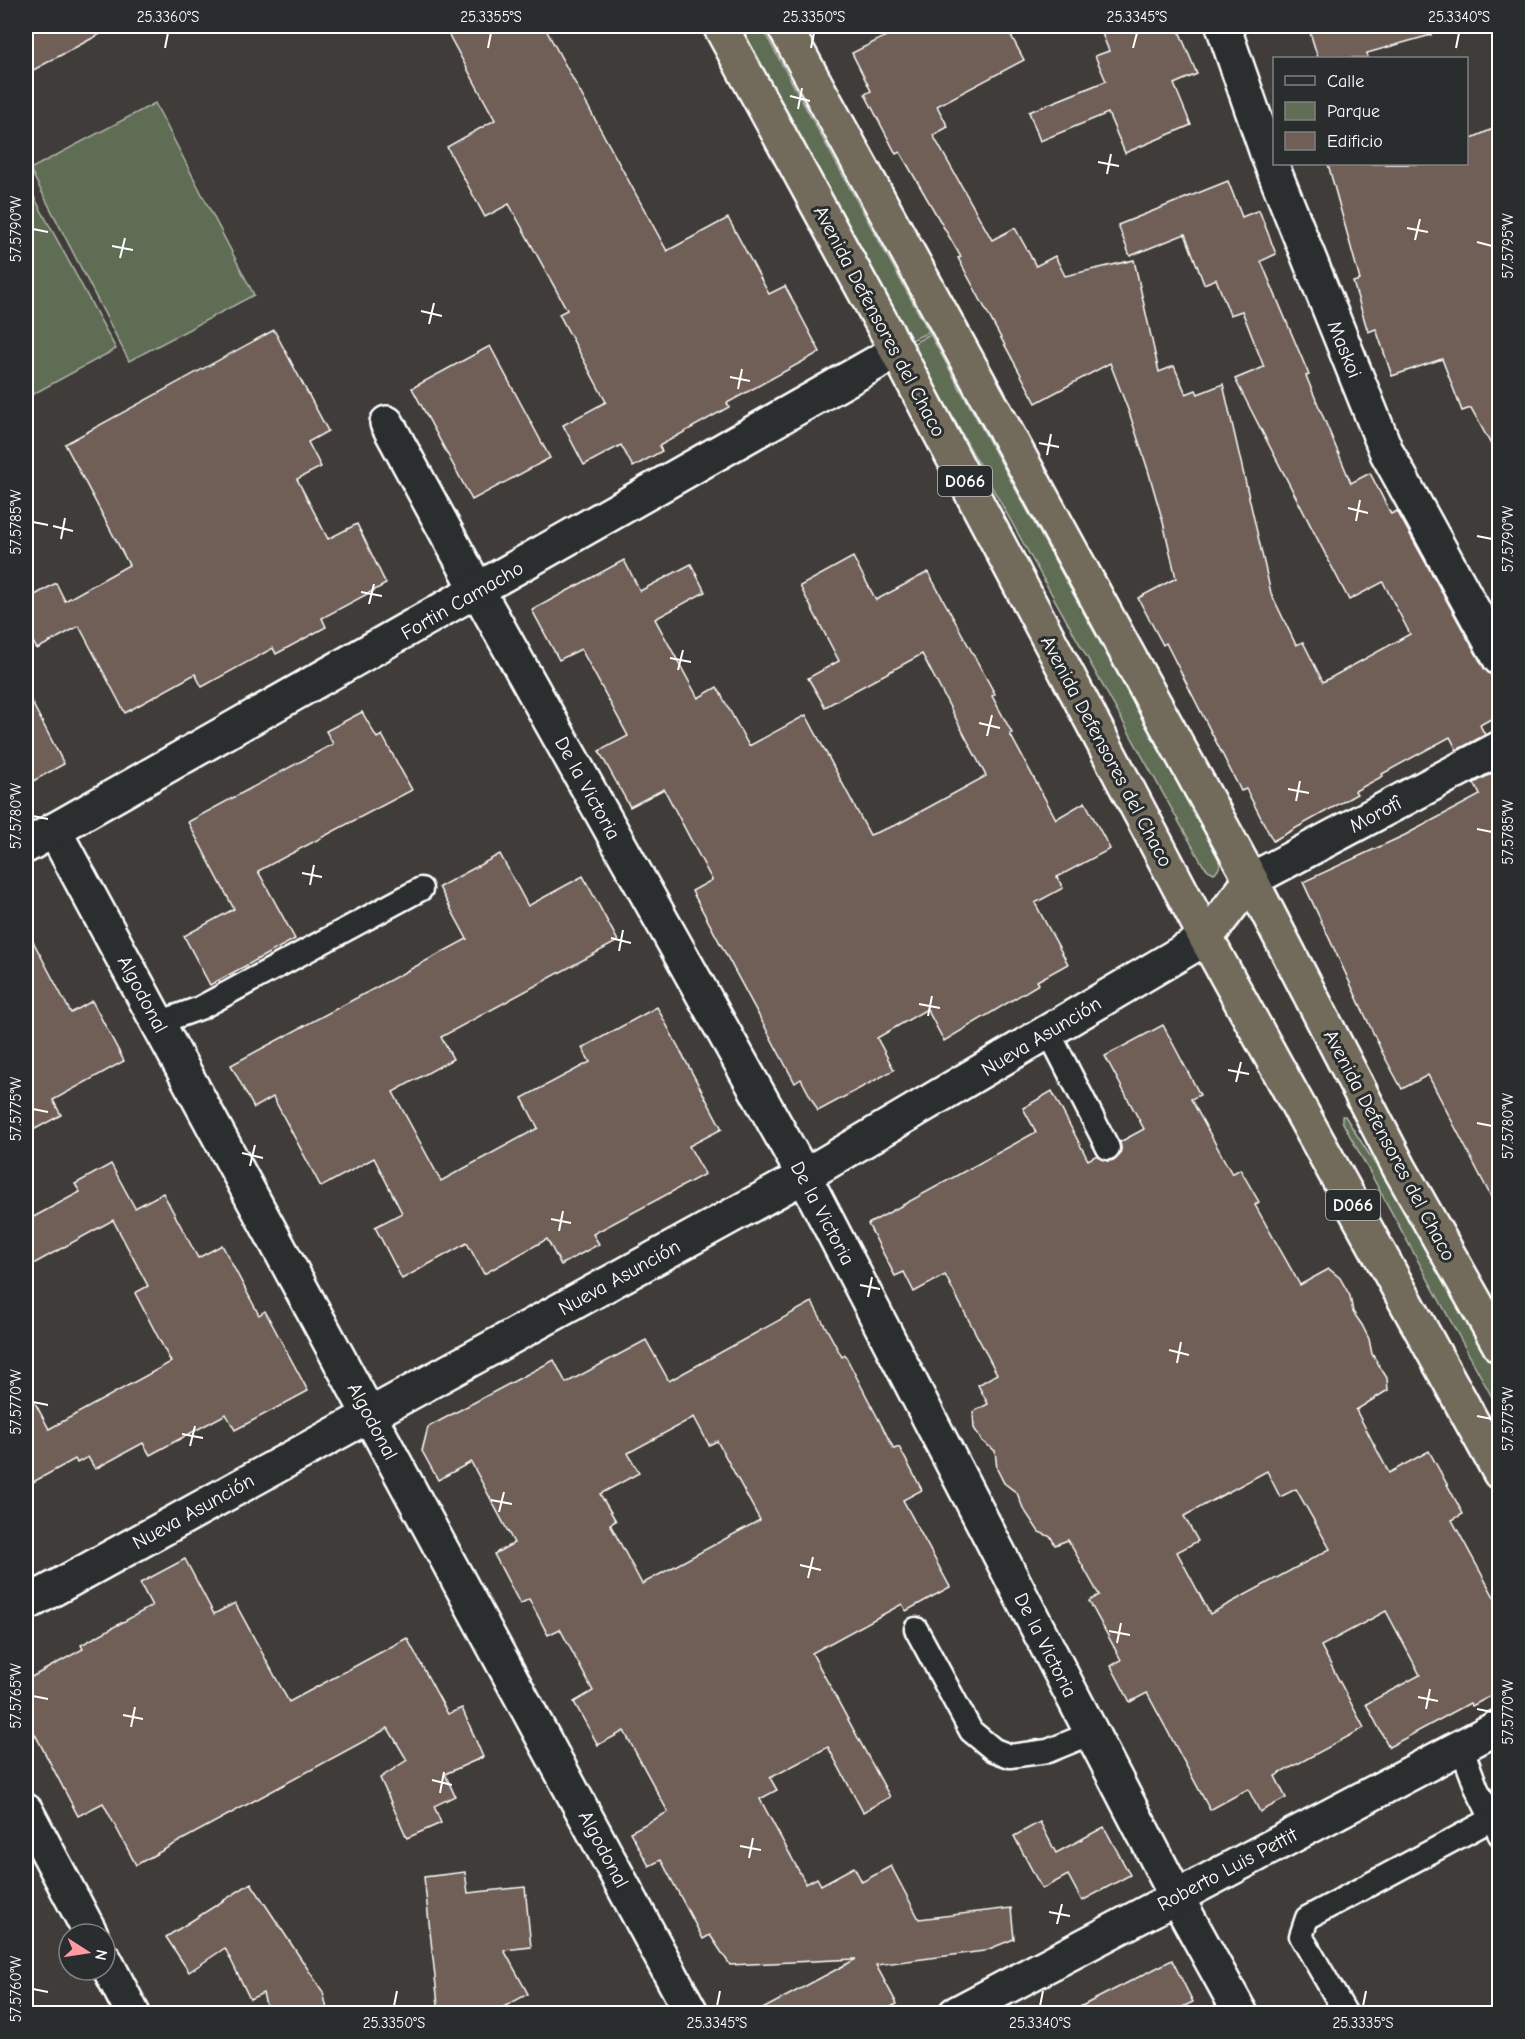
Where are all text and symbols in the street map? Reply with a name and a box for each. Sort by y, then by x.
text: 25.3360°S [137,8,199,26]
text: 25.3355°S [460,8,522,26]
text: 25.3350°S [783,8,845,26]
text: 25.3345°S [1107,8,1167,26]
text: 25.3340°S [1428,8,1490,26]
legend [1273,57,1468,165]
text: Calle [1327,71,1364,92]
text: Parque [1327,101,1380,122]
text: Edificio [1327,131,1383,152]
text: 57.5790°W [7,196,25,262]
street label: Avenida Defensores del Chaco [809,202,950,441]
text: 57.5795°W [1499,213,1517,279]
street label: Maskoi [1323,317,1366,381]
road number: D066 [938,466,992,496]
text: 57.5785°W [7,489,25,555]
text: 57.5790°W [1499,506,1517,572]
street label: Fortin Camacho [397,556,527,645]
street label: Avenida Defensores del Chaco [1036,632,1177,871]
street label: De la Victoria [550,733,625,844]
text: 57.5780°W [7,783,25,849]
street label: Morotî [1345,791,1406,838]
text: 57.5785°W [1499,799,1517,865]
street label: Algodonal [113,952,172,1037]
street label: Nueva Asunción [977,992,1105,1081]
street label: Avenida Defensores del Chaco [1319,1026,1460,1265]
text: 57.5775°W [7,1077,25,1141]
text: 57.5780°W [1499,1093,1517,1159]
street label: De la Victoria [786,1157,859,1269]
road number: D066 [1326,1190,1380,1220]
street label: Nueva Asunción [554,1235,684,1320]
text: 57.5770°W [7,1369,25,1435]
street label: Algodonal [343,1379,402,1464]
text: 57.5775°W [1499,1387,1517,1451]
street label: Nueva Asunción [128,1469,258,1554]
street label: De la Victoria [1009,1589,1082,1701]
text: 57.5765°W [7,1663,25,1729]
text: 57.5770°W [1499,1679,1517,1745]
street label: Algodonal [574,1807,633,1892]
street label: Roberto Luis Pettit [1153,1822,1302,1916]
north arrow [57,1922,117,1982]
text: N [91,1948,111,1962]
text: 57.5760°W [7,1956,25,2022]
text: 25.3350°S [363,2014,425,2032]
text: 25.3345°S [687,2014,747,2032]
text: 25.3340°S [1009,2014,1071,2032]
text: 25.3335°S [1332,2014,1394,2032]

